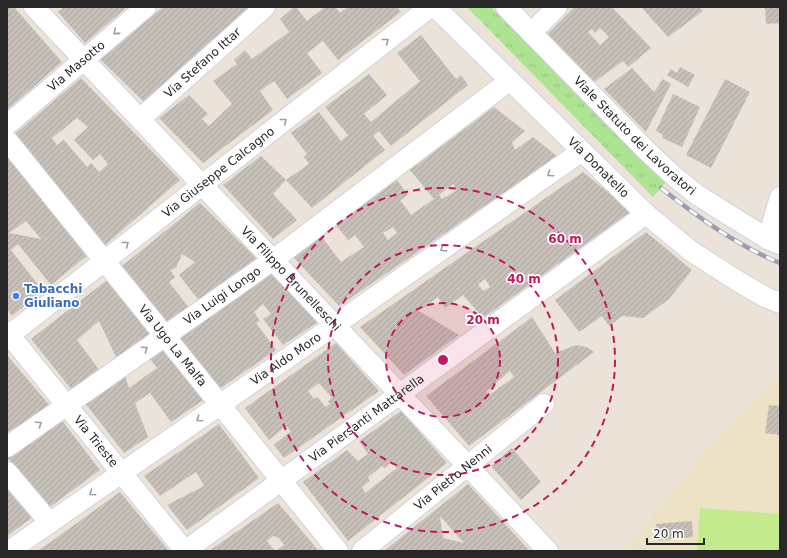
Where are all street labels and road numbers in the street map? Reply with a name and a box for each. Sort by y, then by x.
street label: Via Stefano Ittar [161,25,244,101]
street label: Via Masotto [45,38,108,94]
street label: Viale Statuto dei Lavoratori [571,73,698,198]
street label: Via Giuseppe Calcagno [159,124,277,220]
street label: Via Donatello [565,134,632,200]
street label: Via Filippo Brunelleschi [238,224,344,334]
street label: Via Luigi Longo [181,264,263,328]
street label: Via Ugo La Malfa [136,302,210,389]
street label: Via Aldo Moro [248,330,324,388]
street label: Via Piersanti Mattarella [306,372,427,465]
street label: Via Trieste [71,413,121,470]
street label: Via Pietro Nenni [411,442,495,513]

